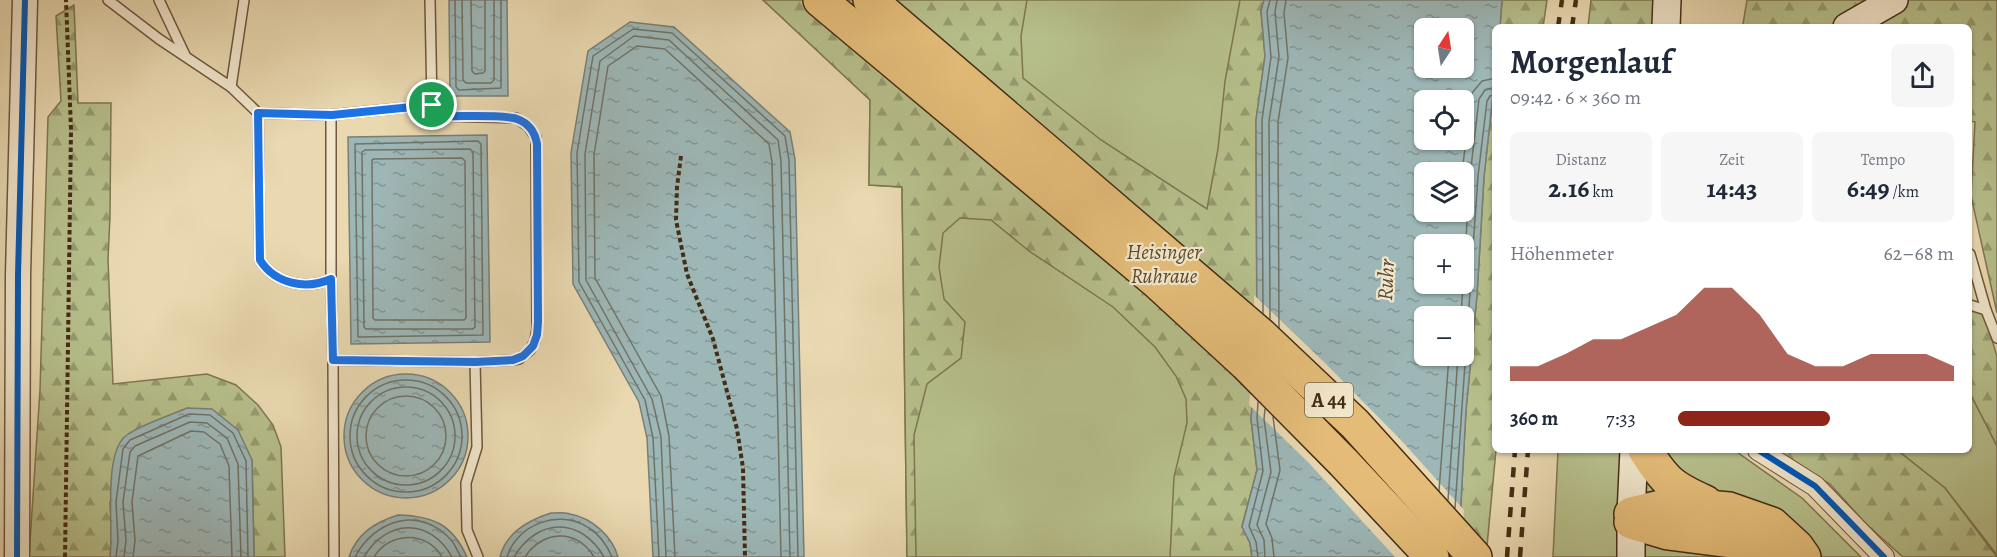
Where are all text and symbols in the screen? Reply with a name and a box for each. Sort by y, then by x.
north arrow [1414,18,1474,78]
map controls [1414,18,1474,366]
text: Morgenlauf [1510,39,1672,84]
button: share [1891,44,1954,107]
pin [406,79,457,130]
text: 09:42 · 6 × 360 m [1510,84,1641,111]
icon: arrive [415,88,448,121]
button: locate [1414,90,1474,150]
text: Distanz [1555,149,1607,171]
text: Zeit [1719,149,1745,171]
text: Tempo [1861,149,1905,171]
button: layers [1414,162,1474,222]
text: 2.16 [1548,171,1589,206]
text: 14:43 [1706,171,1758,206]
text: 6:49 [1847,171,1889,206]
text: km [1589,181,1614,203]
text: /km [1889,181,1919,203]
button: + [1414,234,1474,294]
park label: Heisinger Ruhraue [1126,238,1202,290]
text: Höhenmeter [1510,240,1614,267]
text: 62–68 m [1884,240,1954,267]
water label: Ruhr [1370,257,1402,301]
button: − [1414,306,1474,366]
road number: A 44 [1305,383,1353,417]
text: 360 m [1510,405,1558,432]
text: 7:33 [1606,405,1636,432]

